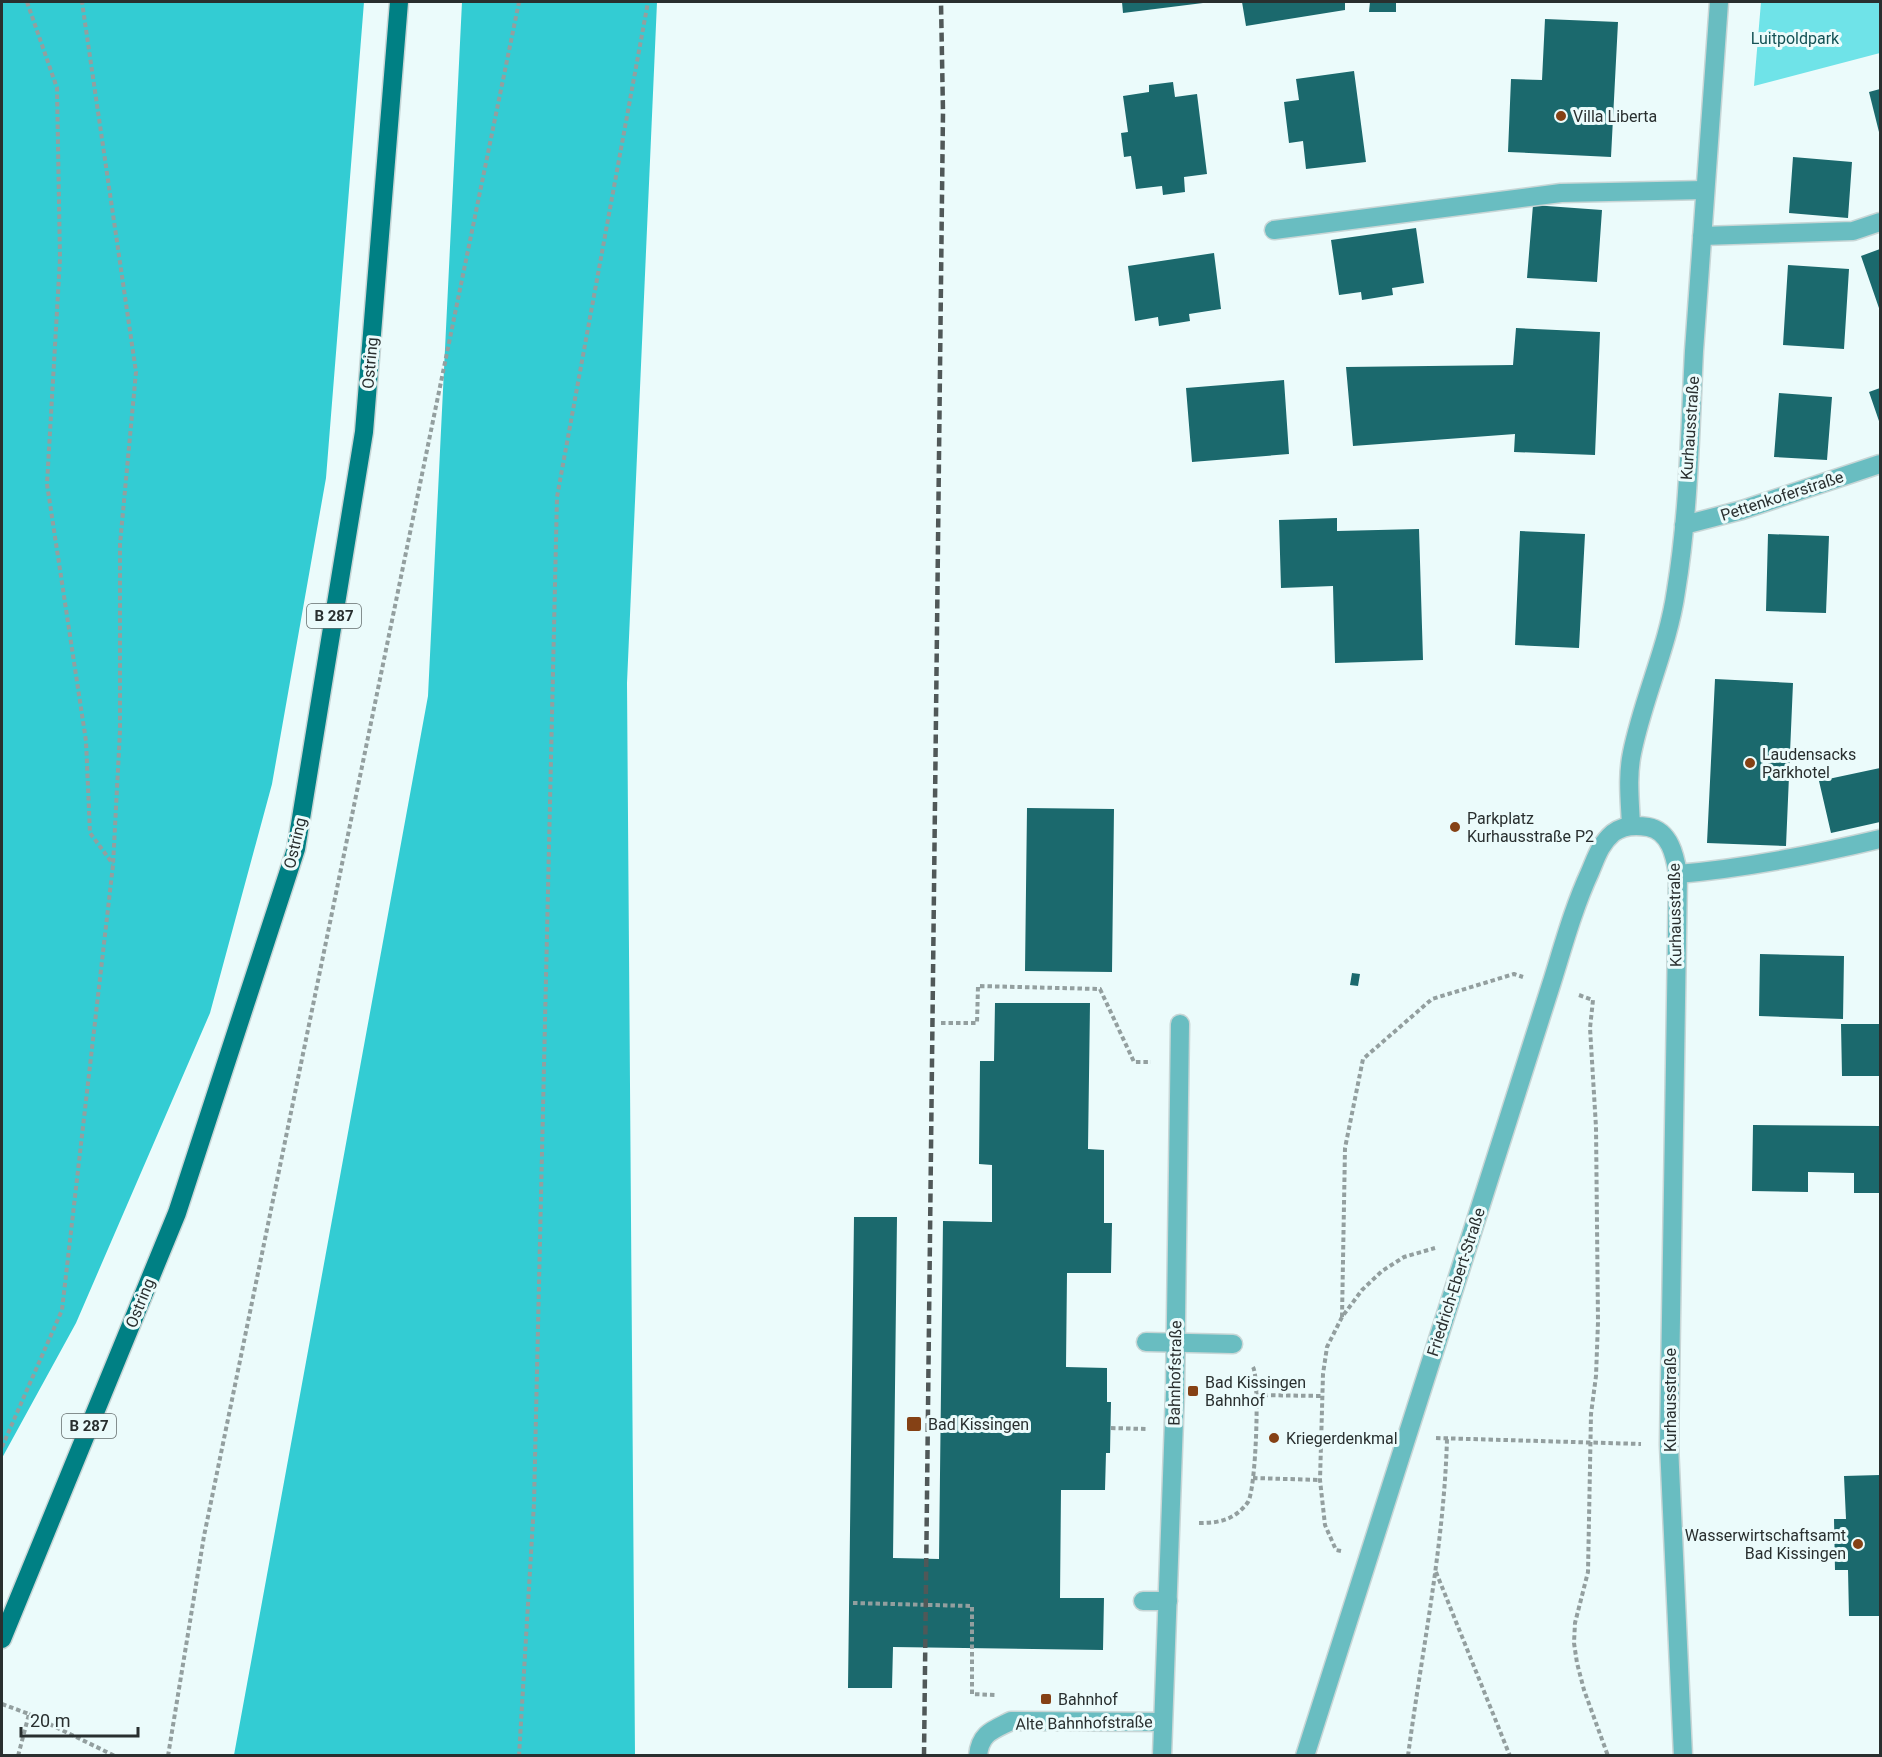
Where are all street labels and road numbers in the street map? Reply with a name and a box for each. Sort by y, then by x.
street label: Ostring [358,336,382,390]
street label: Kurhausstraße [1677,375,1703,481]
street label: Pettenkoferstraße [1718,467,1846,525]
road number: B 287 [307,604,361,628]
street label: Ostring [280,816,310,870]
street label: Kurhausstraße [1665,863,1685,967]
street label: Friedrich-Ebert-Straße [1423,1205,1489,1359]
street label: Ostring [122,1276,158,1330]
street label: Bahnhofstraße [1165,1320,1185,1426]
street label: Kurhausstraße [1661,1348,1680,1452]
road number: B 287 [62,1414,116,1438]
street label: Alte Bahnhofstraße [1015,1712,1153,1734]

